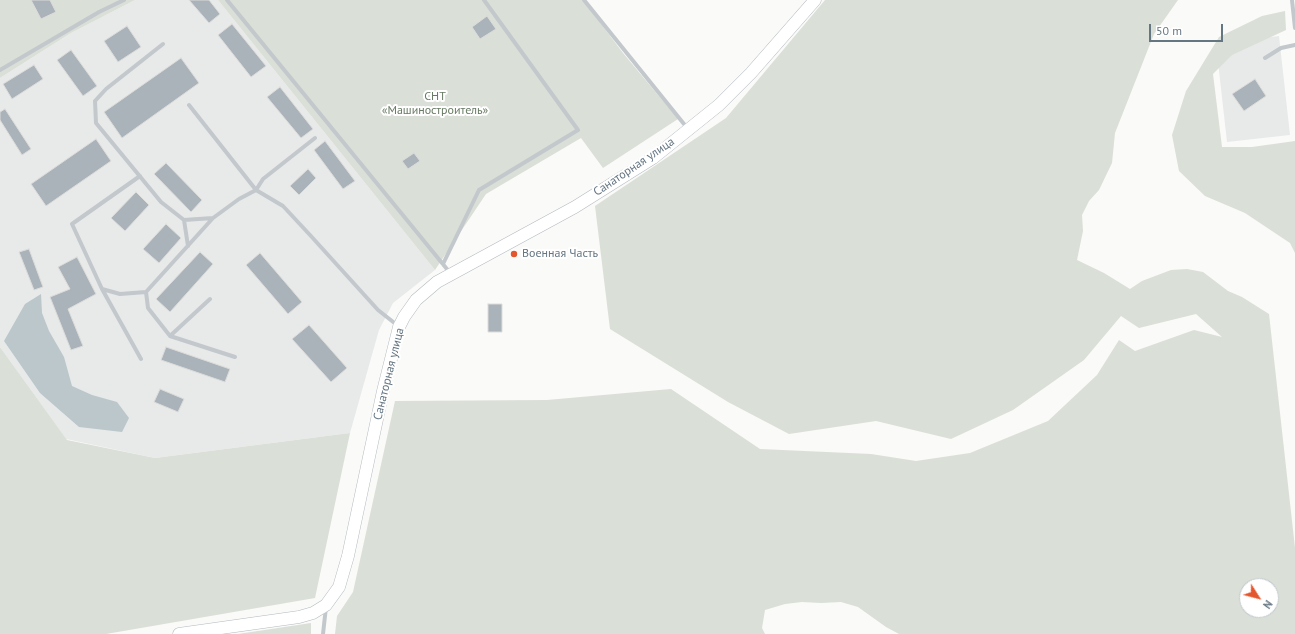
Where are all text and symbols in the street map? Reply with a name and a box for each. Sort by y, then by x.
scale bar [1151,16,1225,42]
text: 50 m [1156,23,1182,38]
park label: СНТ «Машиностроитель» [382,90,488,118]
street label: Санаторная улица [591,135,677,199]
place label: Военная Часть [522,247,598,261]
marker: Военная Часть [509,249,519,259]
street label: Санаторная улица [371,326,407,422]
north arrow [1239,578,1279,618]
text: N [1260,597,1276,612]

